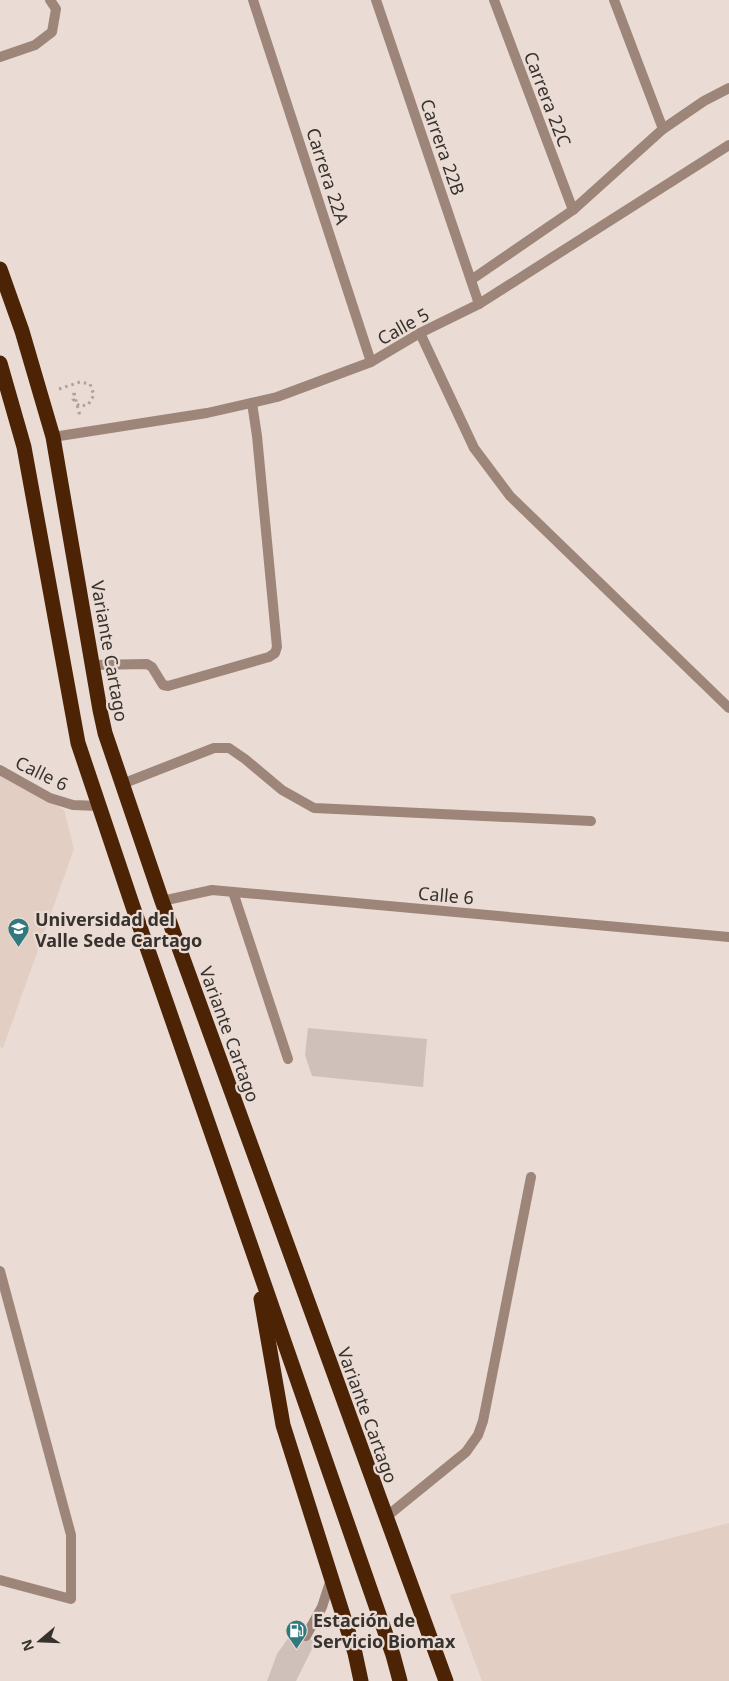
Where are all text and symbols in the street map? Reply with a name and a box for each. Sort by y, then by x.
street label: Carrera 22C [519,48,577,150]
street label: Carrera 22B [415,96,471,198]
street label: Carrera 22A [301,125,355,228]
street label: Calle 5 [373,302,433,350]
street label: Variante Cartago [86,579,134,723]
street label: Calle 6 [12,750,72,796]
street label: Calle 6 [417,881,475,909]
place label: Universidad del Valle Sede Cartago [35,907,202,952]
school or university icon: Universidad del Valle Sede Cartago [7,917,31,948]
street label: Variante Cartago [194,963,266,1105]
street label: Variante Cartago [332,1344,404,1486]
place label: Estación de Servicio Biomax [313,1608,456,1653]
north arrow [15,1616,65,1666]
fuel station icon: Estación de Servicio Biomax [285,1618,309,1649]
text: N [16,1637,38,1654]

